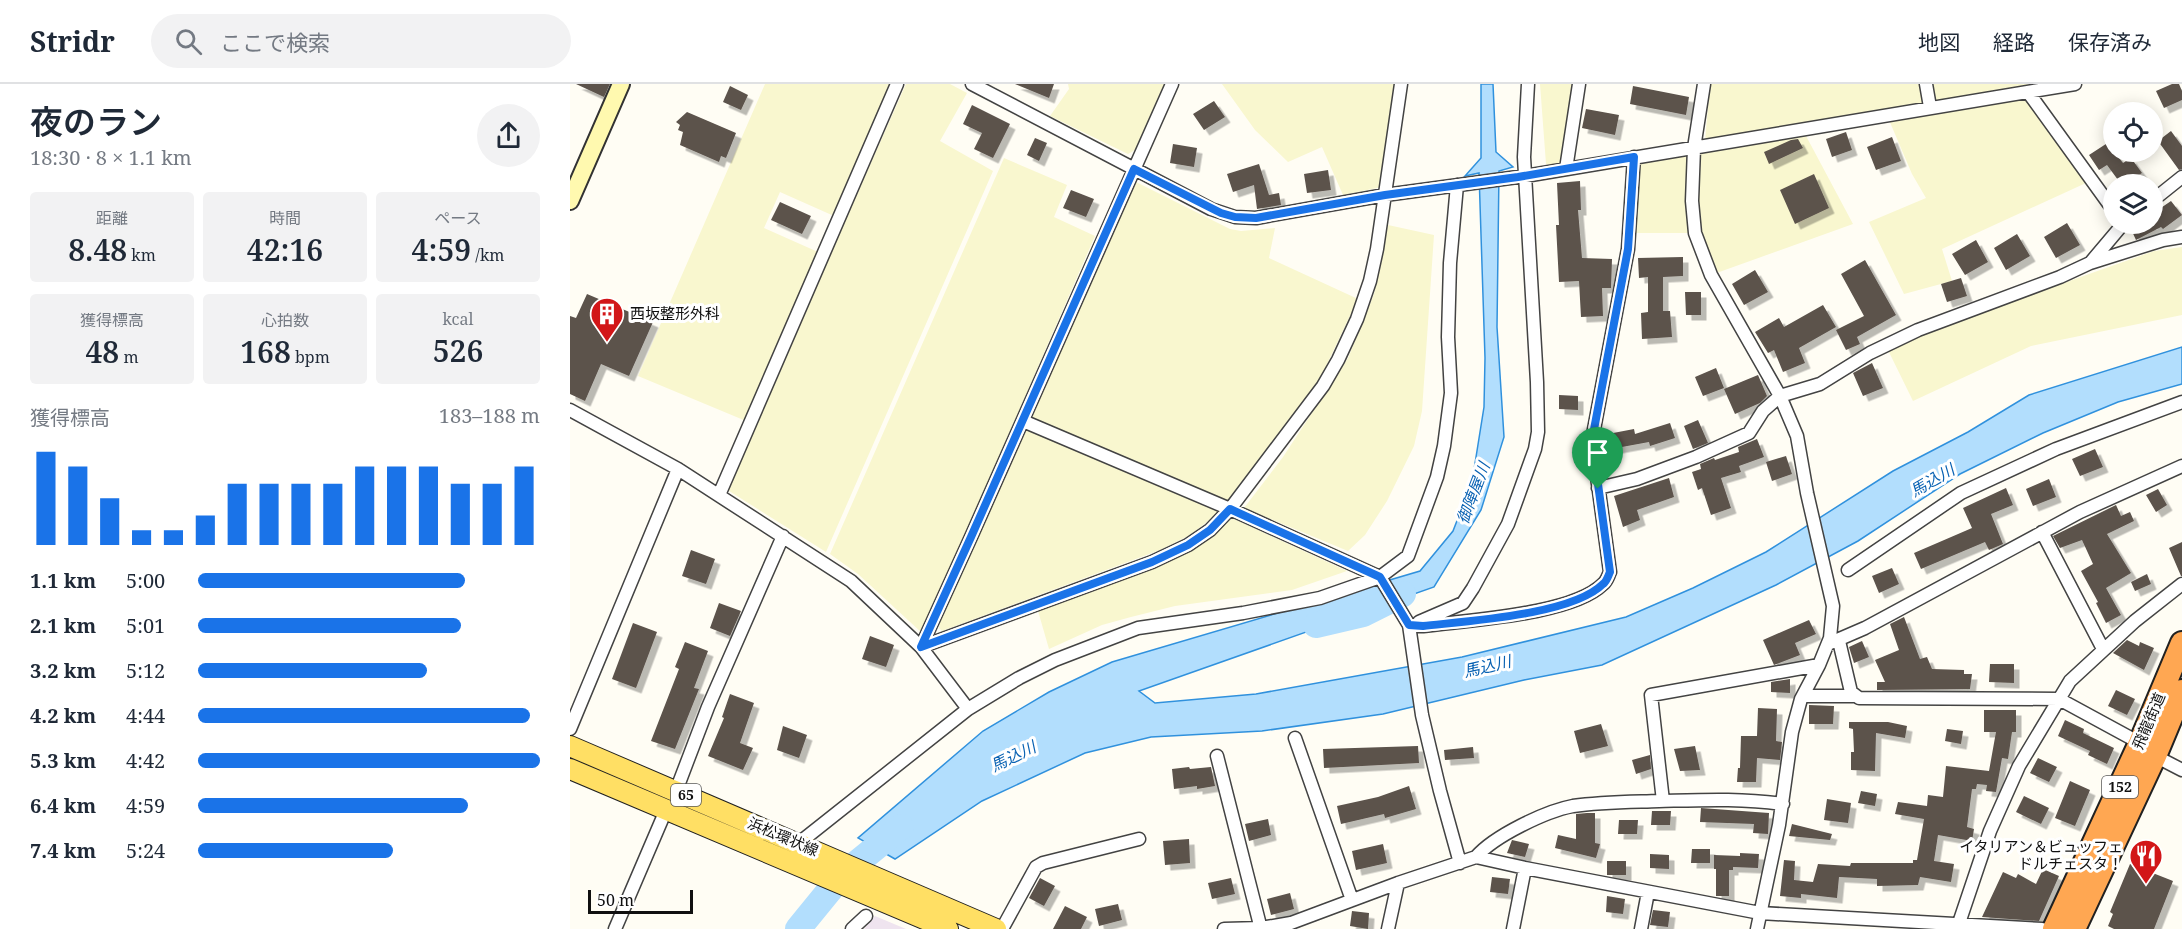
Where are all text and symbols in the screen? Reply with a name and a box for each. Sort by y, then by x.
search box [151,14,571,68]
text: Stridr [30,22,115,60]
icon: search [172,25,205,58]
text: ここで検索 [220,27,330,57]
text: 地図 [1918,28,1960,56]
text: 経路 [1993,28,2035,56]
text: 保存済み [2068,28,2152,56]
text: 夜のラン [30,99,162,144]
map controls [2103,102,2163,234]
button: locate [2103,102,2163,162]
button: share [477,104,540,167]
text: 18:30 · 8 × 1.1 km [30,144,192,171]
button: layers [2103,174,2163,234]
text: 距離 [96,207,128,229]
text: 時間 [269,207,301,229]
text: ペース [434,207,482,229]
text: 8.48 [68,229,127,270]
text: 42:16 [247,229,323,270]
text: 4:59 [412,229,471,270]
text: km [127,244,156,266]
text: /km [471,244,504,266]
building icon: 西坂整形外科 [589,296,625,343]
place label: 西坂整形外科 [630,303,720,323]
text: kcal [443,308,473,330]
text: 獲得標高 [80,309,144,331]
text: 心拍数 [261,309,309,331]
text: 526 [433,330,483,371]
text: 48 [85,331,119,372]
text: 168 [240,331,291,372]
text: m [119,346,139,368]
text: bpm [291,346,330,368]
text: 183–188 m [439,402,540,429]
text: 獲得標高 [30,404,110,431]
pin [1572,427,1623,489]
icon: arrive [1581,436,1614,469]
water label: 御陣屋川 [1451,457,1495,527]
water label: 馬込川 [1906,457,1960,502]
text: 1.1 km [30,567,96,594]
text: 5:00 [126,567,165,594]
text: 2.1 km [30,612,96,639]
text: 5:01 [126,612,165,639]
water label: 馬込川 [1461,649,1515,682]
text: 3.2 km [30,657,96,684]
text: 5:12 [126,657,165,684]
street label: 飛龍街道 [2127,689,2169,752]
text: 4.2 km [30,702,96,729]
text: 4:44 [126,702,165,729]
water label: 馬込川 [987,735,1041,776]
text: 5.3 km [30,747,96,774]
text: 4:42 [126,747,165,774]
road number: 152 [2102,776,2138,798]
road number: 65 [671,784,701,806]
text: 6.4 km [30,792,96,819]
text: 4:59 [126,792,165,819]
street label: 浜松環状線 [745,812,822,860]
place label: イタリアン＆ビュッフェ ドルチェスタ！ [1959,836,2123,873]
text: 7.4 km [30,837,96,864]
text: 5:24 [126,837,165,864]
restaurant icon: イタリアン＆ビュッフェ ドルチェスタ！ [2128,838,2164,885]
scale bar [588,887,693,914]
text: 50 m [597,889,634,911]

